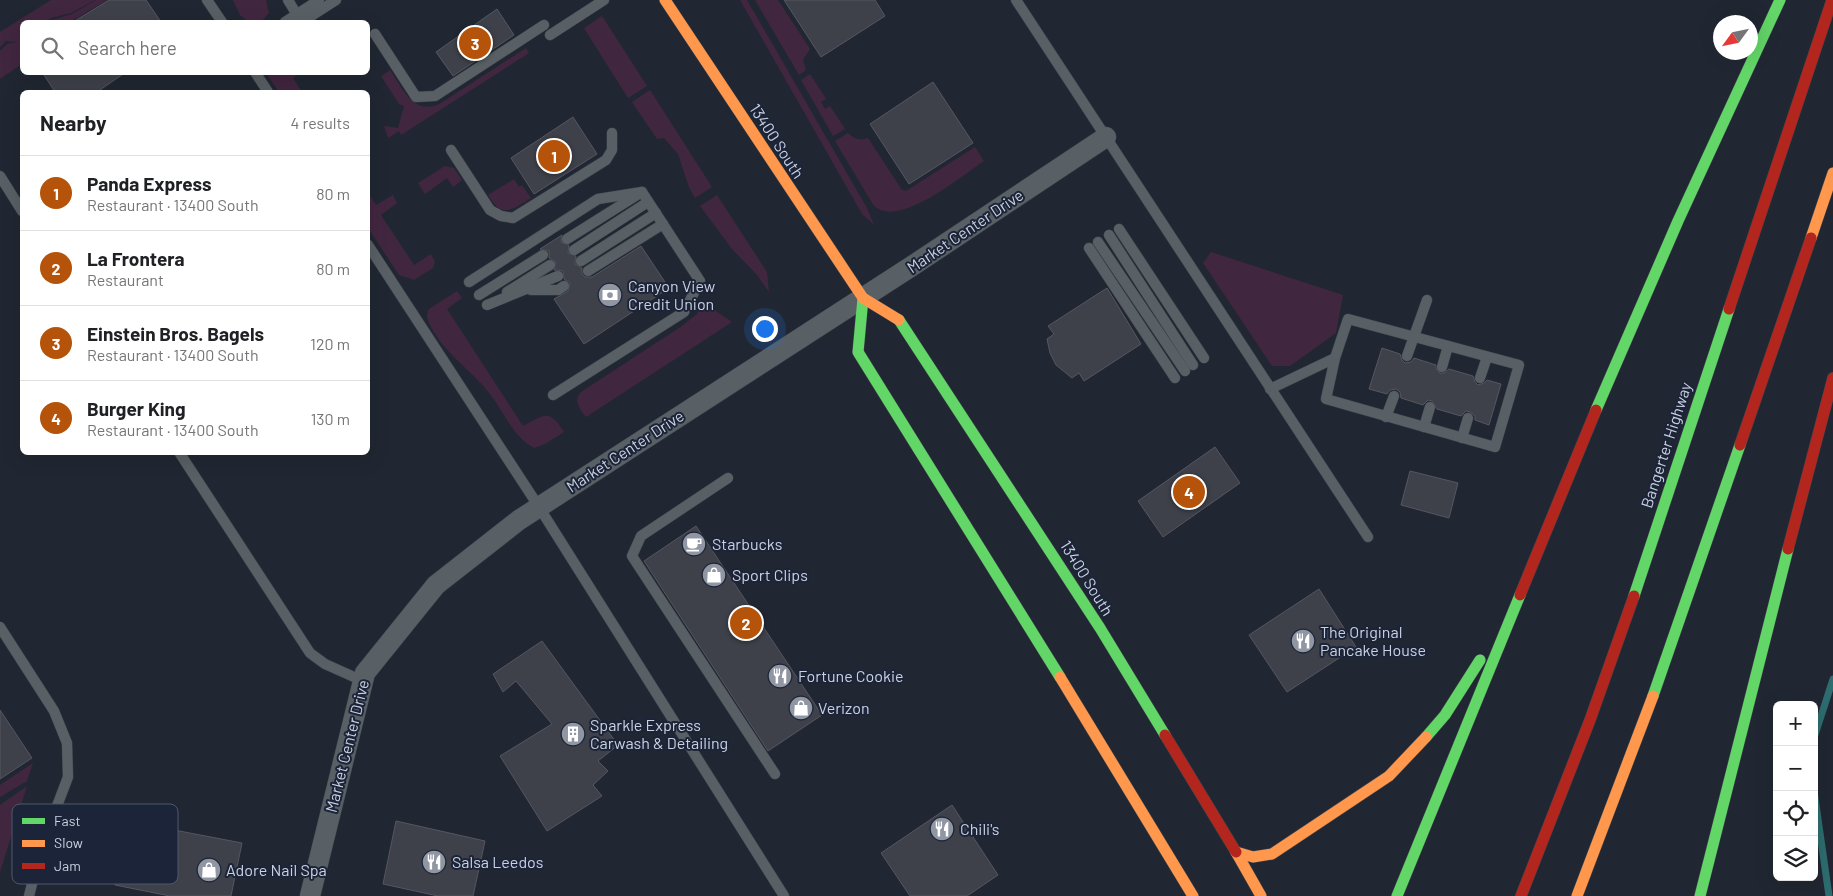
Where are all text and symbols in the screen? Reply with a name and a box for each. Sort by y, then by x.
north arrow [1713,15,1758,60]
search box [20,20,370,75]
pin: 3 [459,24,491,62]
icon: search [38,34,66,62]
text: Search here [78,36,177,59]
street label: 13400 South [746,100,809,182]
text: Nearby [40,110,106,135]
text: 4 results [290,113,350,132]
pin: 1 [538,137,570,175]
text: Panda Express [87,172,212,195]
text: 1 [53,184,59,203]
text: 80 m [316,184,350,203]
street label: Market Center Drive [903,185,1027,277]
text: Restaurant · 13400 South [87,195,259,214]
text: La Frontera [87,247,184,270]
text: 2 [52,259,60,278]
text: 80 m [316,259,350,278]
text: Restaurant [87,270,164,289]
place label: Canyon View Credit Union [628,276,716,313]
bank icon: Canyon View Credit Union [597,282,623,308]
your location [752,316,778,342]
text: Einstein Bros. Bagels [87,322,264,345]
text: 3 [52,334,60,353]
text: 120 m [310,334,350,353]
text: Restaurant · 13400 South [87,345,259,364]
street label: Bangerter Highway [1636,379,1695,510]
text: Burger King [87,397,186,420]
street label: Market Center Drive [562,406,687,496]
text: 4 [51,409,61,428]
text: 130 m [311,409,350,428]
text: Restaurant · 13400 South [87,420,259,439]
pin: 4 [1173,473,1205,511]
cafe icon: Starbucks [681,531,707,557]
place label: Starbucks [712,534,782,553]
street label: 13400 South [1057,537,1118,619]
shop icon: Sport Clips [701,562,727,588]
place label: Sport Clips [732,565,808,584]
pin: 2 [730,604,762,642]
place label: The Original Pancake House [1320,622,1426,659]
restaurant icon: The Original Pancake House [1290,628,1316,654]
restaurant icon: Fortune Cookie [767,663,793,689]
place label: Fortune Cookie [798,666,904,685]
street label: Market Center Drive [321,677,372,814]
shop icon: Verizon [788,695,814,721]
place label: Verizon [818,698,870,717]
map controls [1773,701,1818,881]
button: + [1773,701,1818,746]
place label: Sparkle Express Carwash & Detailing [590,715,728,752]
building icon: Sparkle Express Carwash & Detailing [560,721,586,747]
button: − [1773,746,1818,791]
button: locate [1773,791,1818,836]
legend [12,804,178,884]
text: Fast [54,812,80,829]
restaurant icon: Chili's [929,816,955,842]
place label: Chili's [960,819,1000,838]
text: Slow [54,834,83,851]
button: layers [1773,836,1818,881]
restaurant icon: Salsa Leedos [421,849,447,875]
place label: Salsa Leedos [452,852,544,871]
text: Jam [54,857,81,874]
shop icon: Adore Nail Spa [196,857,222,883]
place label: Adore Nail Spa [226,860,327,879]

